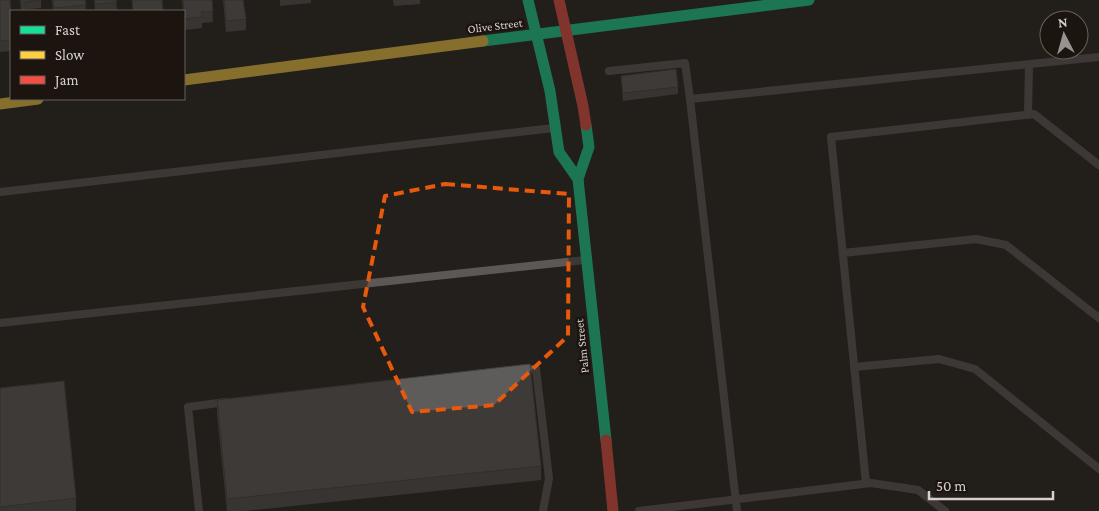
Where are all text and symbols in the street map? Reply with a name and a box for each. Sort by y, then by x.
legend [10,10,185,100]
north arrow [1039,10,1089,60]
text: N [1057,14,1069,31]
street label: Olive Street [467,16,524,36]
text: Fast [55,22,81,38]
text: Slow [55,47,85,63]
text: Jam [53,72,78,89]
street label: Palm Street [572,317,592,374]
scale bar [929,468,1053,500]
text: 50 m [936,478,966,494]

